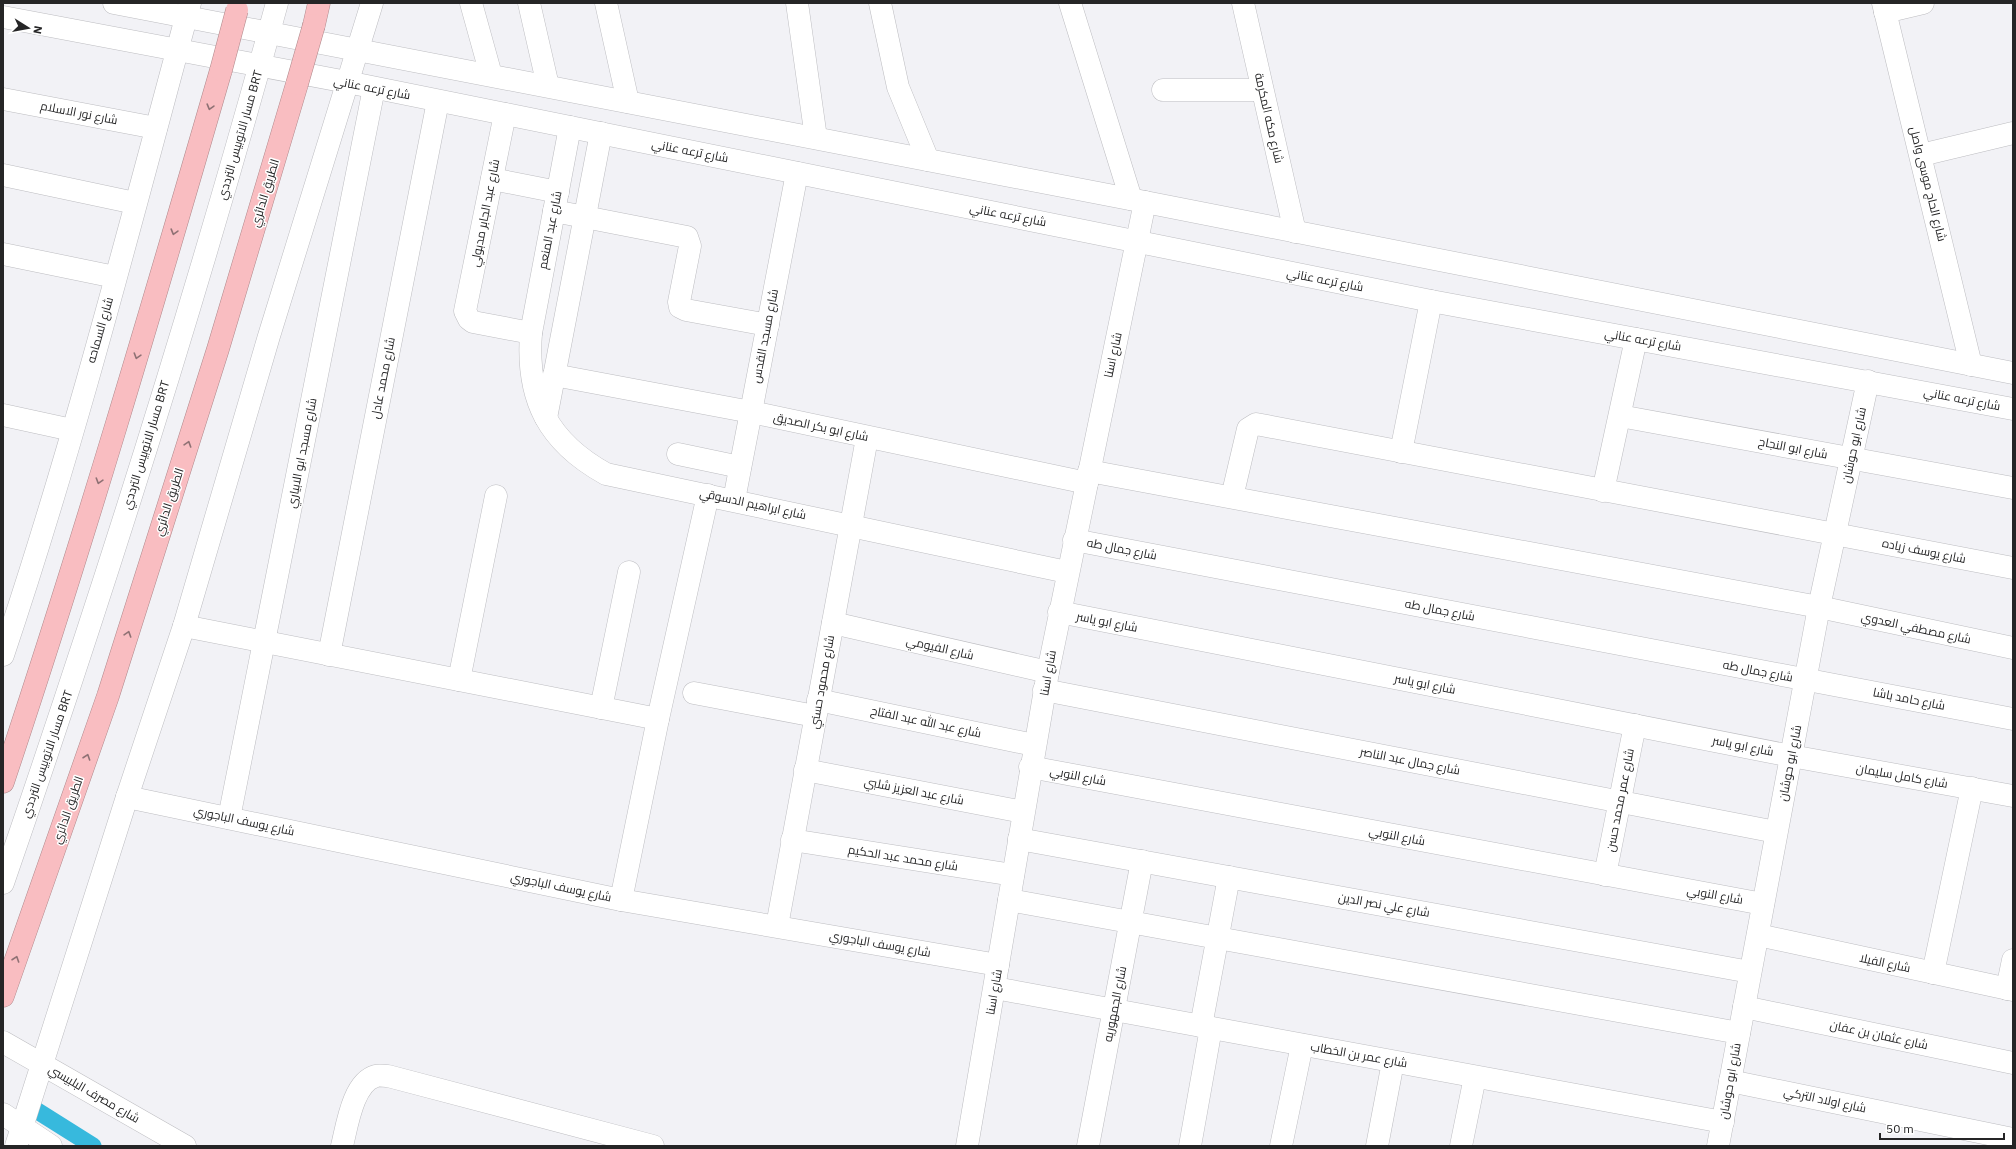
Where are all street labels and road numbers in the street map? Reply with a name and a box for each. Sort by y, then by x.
street label: مسار الاتوبيس الترددي BRT [214,68,268,202]
street label: شارع مكه المكرمة [1251,71,1287,165]
street label: شارع ترعه عناني [332,73,412,105]
street label: شارع نور الاسلام [39,98,119,128]
street label: شارع الحاج موسى واصل [1906,125,1950,243]
street label: شارع ترعه عناني [650,136,730,168]
street label: الطريق الدائري [247,157,285,230]
street label: شارع عبد الجابر مدبولي [467,158,505,269]
street label: شارع عبد المنعم [535,189,565,271]
street label: شارع ترعه عناني [968,200,1048,232]
street label: شارع ترعه عناني [1285,265,1365,297]
street label: شارع مسجد القدس [748,287,782,385]
street label: شارع السماحه [83,295,117,365]
street label: شارع ترعه عناني [1603,325,1683,357]
street label: شارع اسنا [1100,331,1126,379]
street label: شارع محمد عادل [367,336,399,420]
street label: مسار الاتوبيس الترددي BRT [119,378,175,512]
street label: شارع ترعه عناني [1922,384,2002,416]
street label: شارع مسجد ابو الابياري [283,396,323,510]
street label: شارع ابو حوشان [1838,405,1870,484]
street label: شارع ابو بكر الصديق [772,409,870,445]
street label: شارع ابو النجاح [1757,433,1829,463]
street label: الطريق الدائري [150,466,189,539]
street label: شارع ابراهيم الدسوقي [698,485,808,525]
street label: شارع جمال طه [1086,534,1158,564]
street label: شارع يوسف زياده [1881,535,1967,567]
street label: شارع جمال طه [1404,595,1476,625]
street label: شارع ابو ياسر [1074,608,1139,636]
street label: شارع مصطفي العدوي [1859,609,1972,649]
street label: شارع الفيومي [904,632,976,666]
street label: شارع محمود حسني [806,634,840,731]
street label: شارع اسنا [1036,649,1060,697]
street label: شارع جمال طه [1722,656,1794,686]
street label: شارع ابو ياسر [1392,670,1457,698]
street label: شارع حامد باشا [1871,684,1947,714]
street label: مسار الاتوبيس الترددي BRT [18,688,78,821]
street label: شارع عبد الله عبد الفتاح [869,702,983,742]
street label: شارع ابو حوشان [1775,723,1805,802]
street label: شارع ابو ياسر [1710,732,1775,760]
street label: شارع جمال عبد الناصر [1358,743,1462,779]
street label: شارع عمر محمد حسن [1602,747,1638,853]
street label: شارع كامل سليمان [1855,760,1949,792]
street label: شارع النوبي [1048,763,1108,791]
street label: شارع عبد العزيز شلبي [862,773,965,810]
street label: الطريق الدائري [49,774,89,847]
street label: شارع يوسف الباجوري [192,802,296,841]
street label: شارع النوبي [1367,823,1427,851]
street label: شارع محمد عبد الحكيم [847,841,959,875]
street label: شارع يوسف الباجوري [509,868,613,907]
street label: شارع النوبي [1685,882,1744,910]
street label: شارع علي نصر الدين [1337,889,1431,923]
street label: شارع يوسف الباجوري [828,927,932,963]
street label: شارع الفيلا [1858,950,1912,976]
street label: شارع الجمهوريه [1100,965,1130,1043]
street label: شارع اسنا [982,968,1006,1016]
street label: شارع عثمان بن عفان [1828,1017,1930,1053]
street label: شارع عمر بن الخطاب [1309,1039,1409,1071]
street label: شارع ابو حوشان [1715,1041,1745,1120]
street label: شارع مصرف البلبيسي [44,1061,143,1128]
street label: شارع اولاد التركي [1782,1083,1868,1119]

